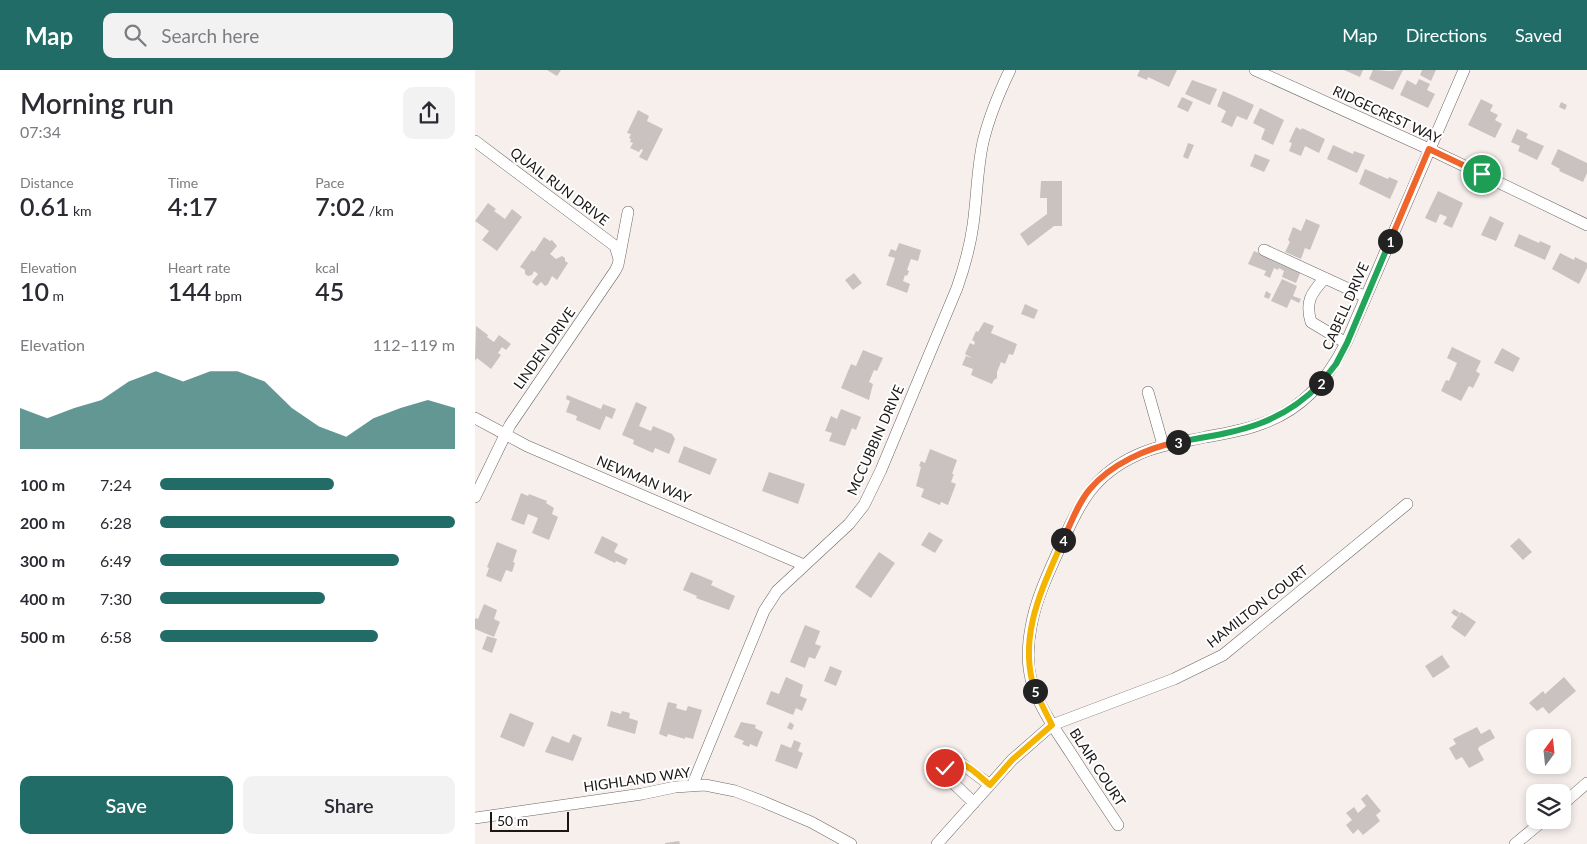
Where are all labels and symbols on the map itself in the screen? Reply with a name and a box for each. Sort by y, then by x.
street label: RIDGECREST WAY [1330,81,1444,147]
street label: QUAIL RUN DRIVE [507,143,613,229]
pin [1461,153,1503,195]
pin: 1 [1377,228,1403,254]
street label: CABELL DRIVE [1318,259,1372,353]
street label: LINDEN DRIVE [510,304,578,392]
pin: 2 [1309,370,1333,396]
street label: MCCUBBIN DRIVE [843,382,907,498]
pin: 3 [1165,430,1191,454]
street label: NEWMAN WAY [594,451,694,507]
pin: 4 [1051,528,1075,552]
street label: HAMILTON COURT [1203,561,1312,651]
pin: 5 [1023,678,1047,704]
street label: BLAIR COURT [1067,725,1130,810]
north arrow [1526,729,1571,774]
pin [924,747,966,789]
street label: HIGHLAND WAY [582,763,692,795]
scale bar [490,809,569,832]

